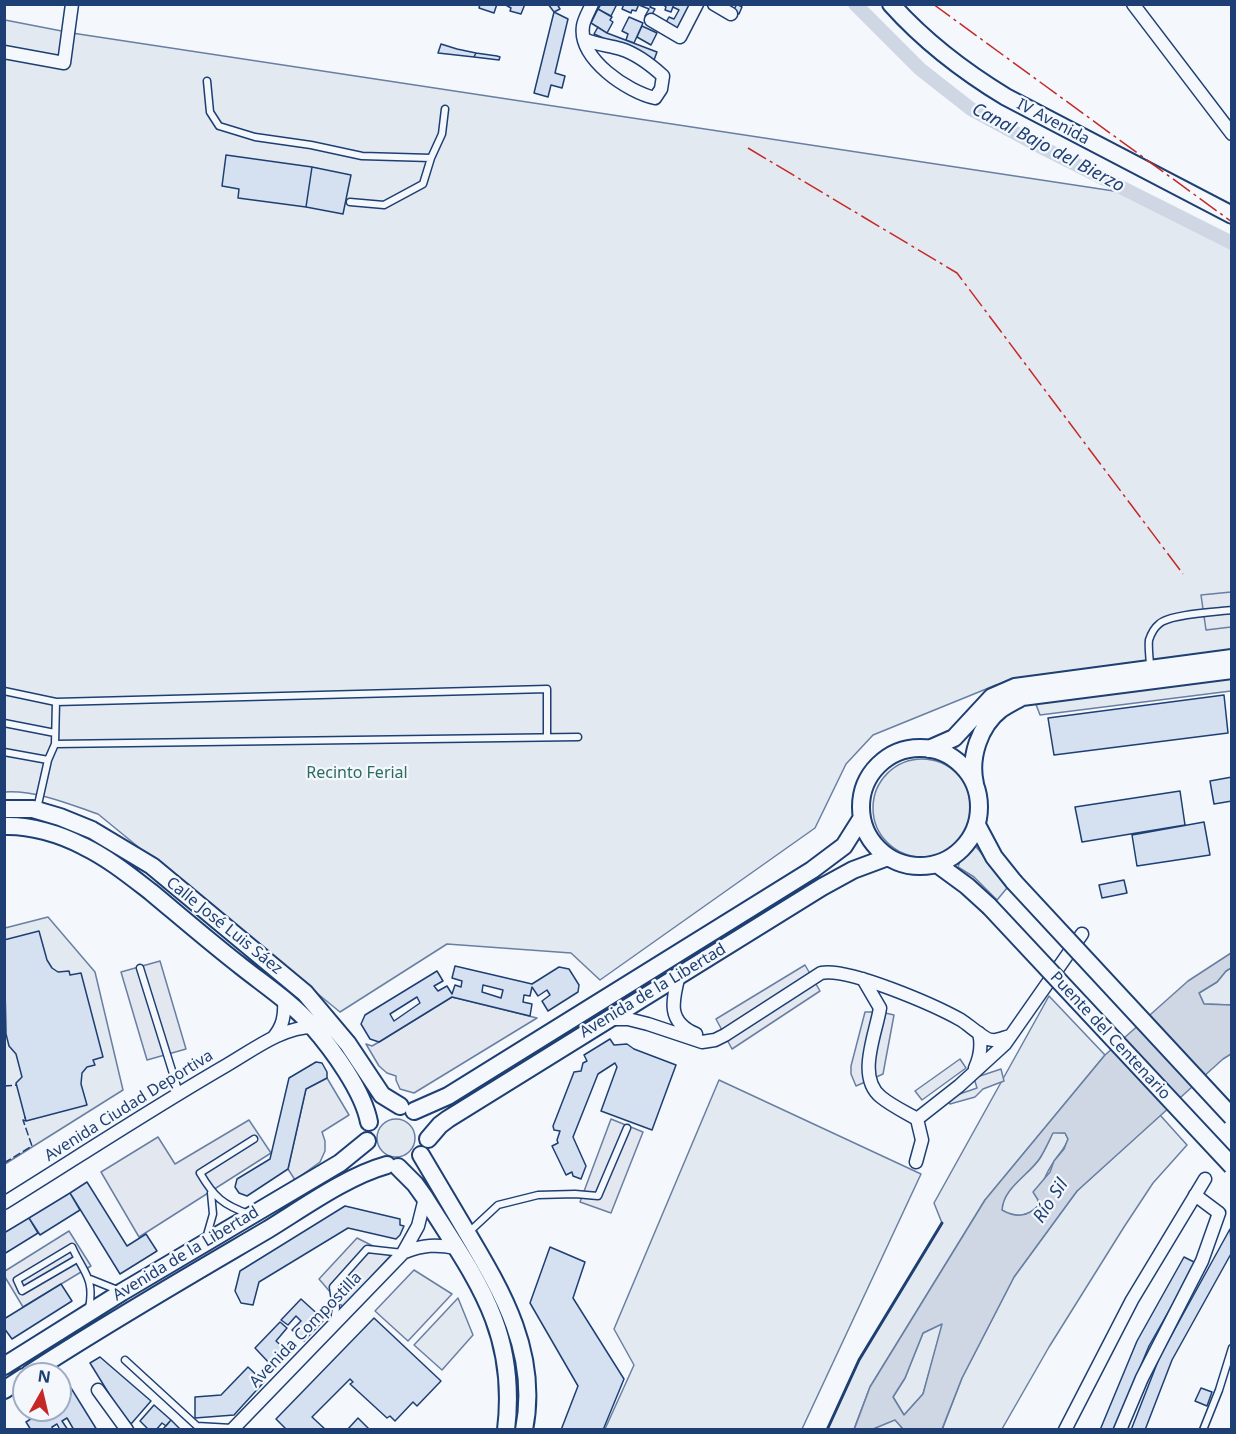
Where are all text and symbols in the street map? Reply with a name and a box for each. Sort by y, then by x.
street label: IV Avenida [1013,95,1093,149]
water label: Canal Bajo del Bierzo [968,99,1128,197]
park label: Recinto Ferial [306,763,408,783]
street label: Calle José Luis Sáez [162,873,286,979]
street label: Avenida de la Libertad [576,940,730,1042]
street label: Puente del Centenario [1046,968,1174,1104]
street label: Avenida Ciudad Deportiva [41,1046,217,1166]
water label: Río Sil [1029,1175,1073,1227]
street label: Avenida de la Libertad [109,1203,263,1305]
street label: Avenida Compostilla [246,1268,366,1392]
north arrow [12,1362,72,1422]
text: N [36,1364,52,1388]

